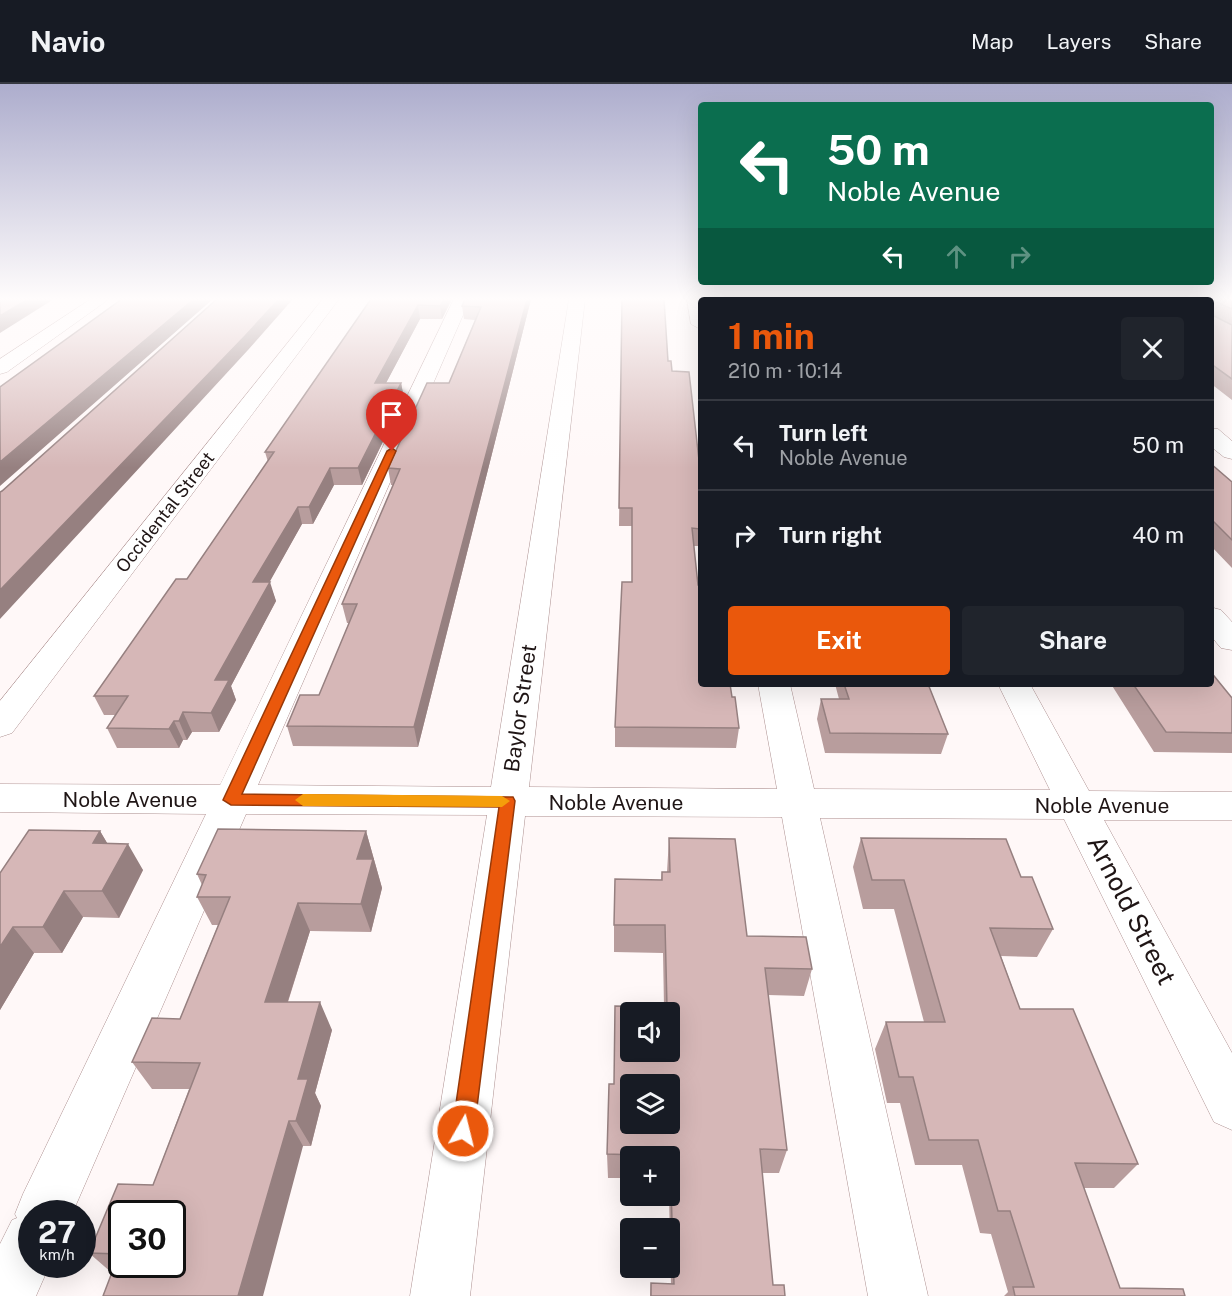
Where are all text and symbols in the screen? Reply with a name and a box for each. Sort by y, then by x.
text: Navio [30,25,105,58]
text: Map [971,29,1014,54]
text: Layers [1047,29,1111,54]
text: Share [1144,29,1202,54]
text: 50 m [827,125,930,174]
icon: left [728,126,806,204]
text: Noble Avenue [827,175,1000,207]
icon: left [877,240,910,273]
icon: ahead [940,240,973,273]
icon: right [1003,240,1036,273]
text: 1 min [728,315,815,357]
button: close [1121,317,1184,380]
text: 210 m · 10:14 [728,359,842,383]
pin [366,389,417,451]
icon: arrive [375,398,408,431]
text: Turn left [779,420,868,446]
icon: left [728,429,761,462]
text: 50 m [1132,432,1184,458]
text: Noble Avenue [779,446,908,470]
street label: Occidental Street [111,448,219,576]
icon: right [728,519,761,552]
text: Turn right [779,522,882,548]
text: 40 m [1132,522,1184,548]
button: Exit [728,606,950,675]
button: Share [962,606,1184,675]
street label: Baylor Street [499,642,541,774]
street label: Noble Avenue [63,787,197,812]
street label: Noble Avenue [549,790,683,815]
street label: Noble Avenue [1035,793,1169,818]
street label: Arnold Street [1081,830,1183,990]
map controls [620,1002,680,1278]
button: sound [620,1002,680,1062]
button: layers [620,1074,680,1134]
position arrow [431,1099,495,1163]
button: + [620,1146,680,1206]
speed limit sign: 30 [108,1200,186,1278]
text: 27 [38,1214,76,1250]
button: − [620,1218,680,1278]
text: km/h [39,1246,75,1263]

